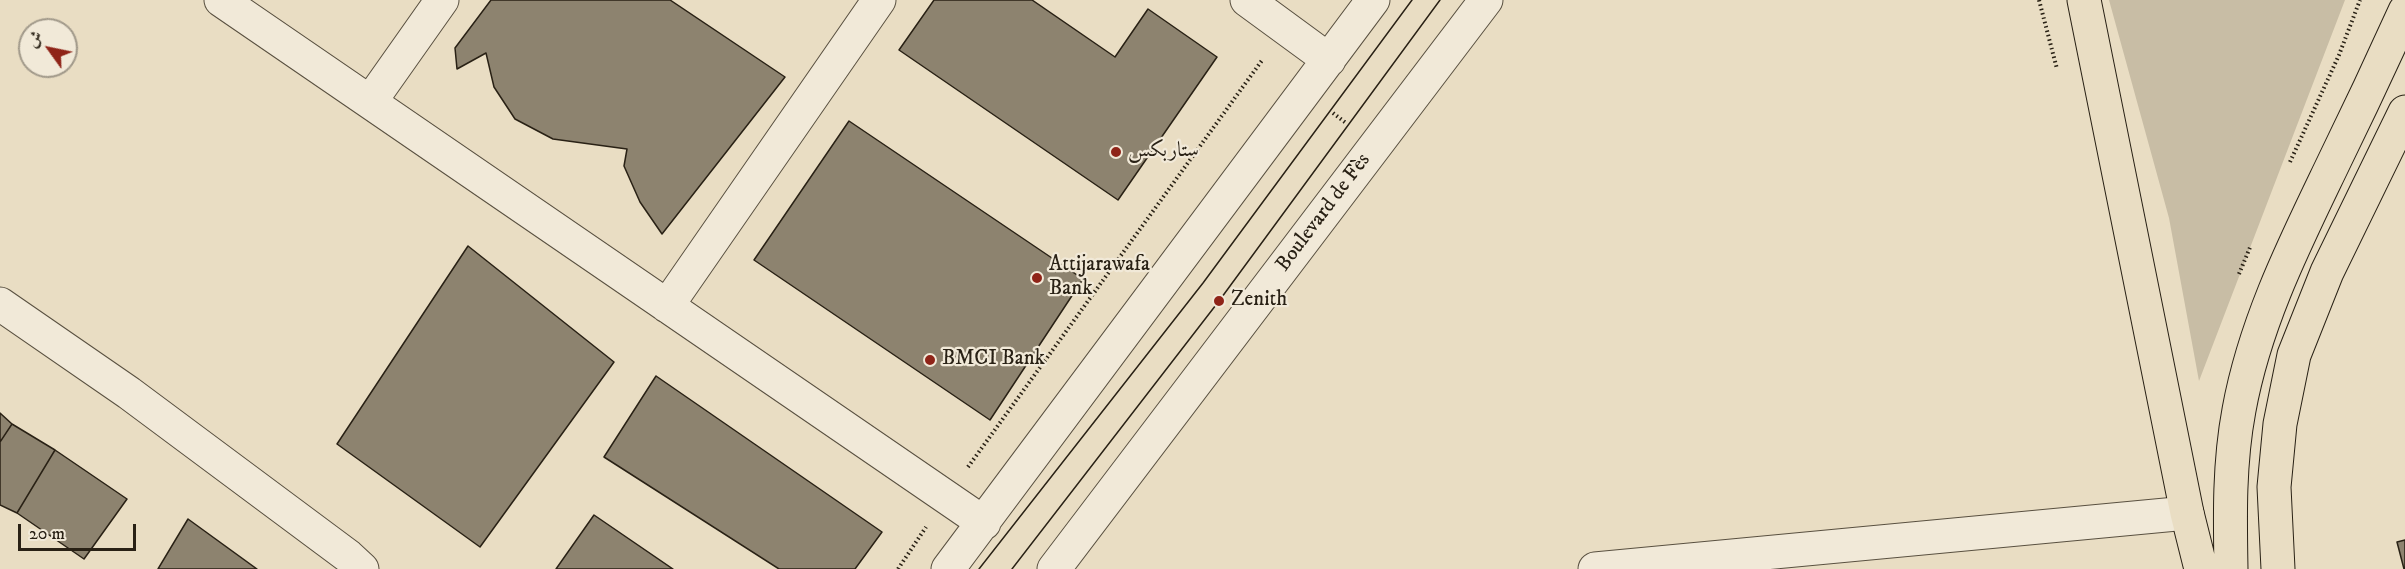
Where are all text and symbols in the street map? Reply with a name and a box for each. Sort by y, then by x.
north arrow [18,18,78,78]
text: ش [22,27,47,51]
place label: ستاربكس [1128,139,1199,165]
marker: ستاربكس [1109,145,1123,159]
street label: Boulevard de Fès [1271,149,1377,277]
place label: Attijarawafa Bank [1049,253,1150,303]
marker: Attijarawafa Bank [1030,271,1044,285]
place label: Zenith [1231,288,1287,314]
marker: Zenith [1212,294,1226,308]
place label: BMCI Bank [942,347,1045,373]
marker: BMCI Bank [923,353,937,367]
scale bar [21,512,140,550]
text: 20 m [29,523,65,545]

